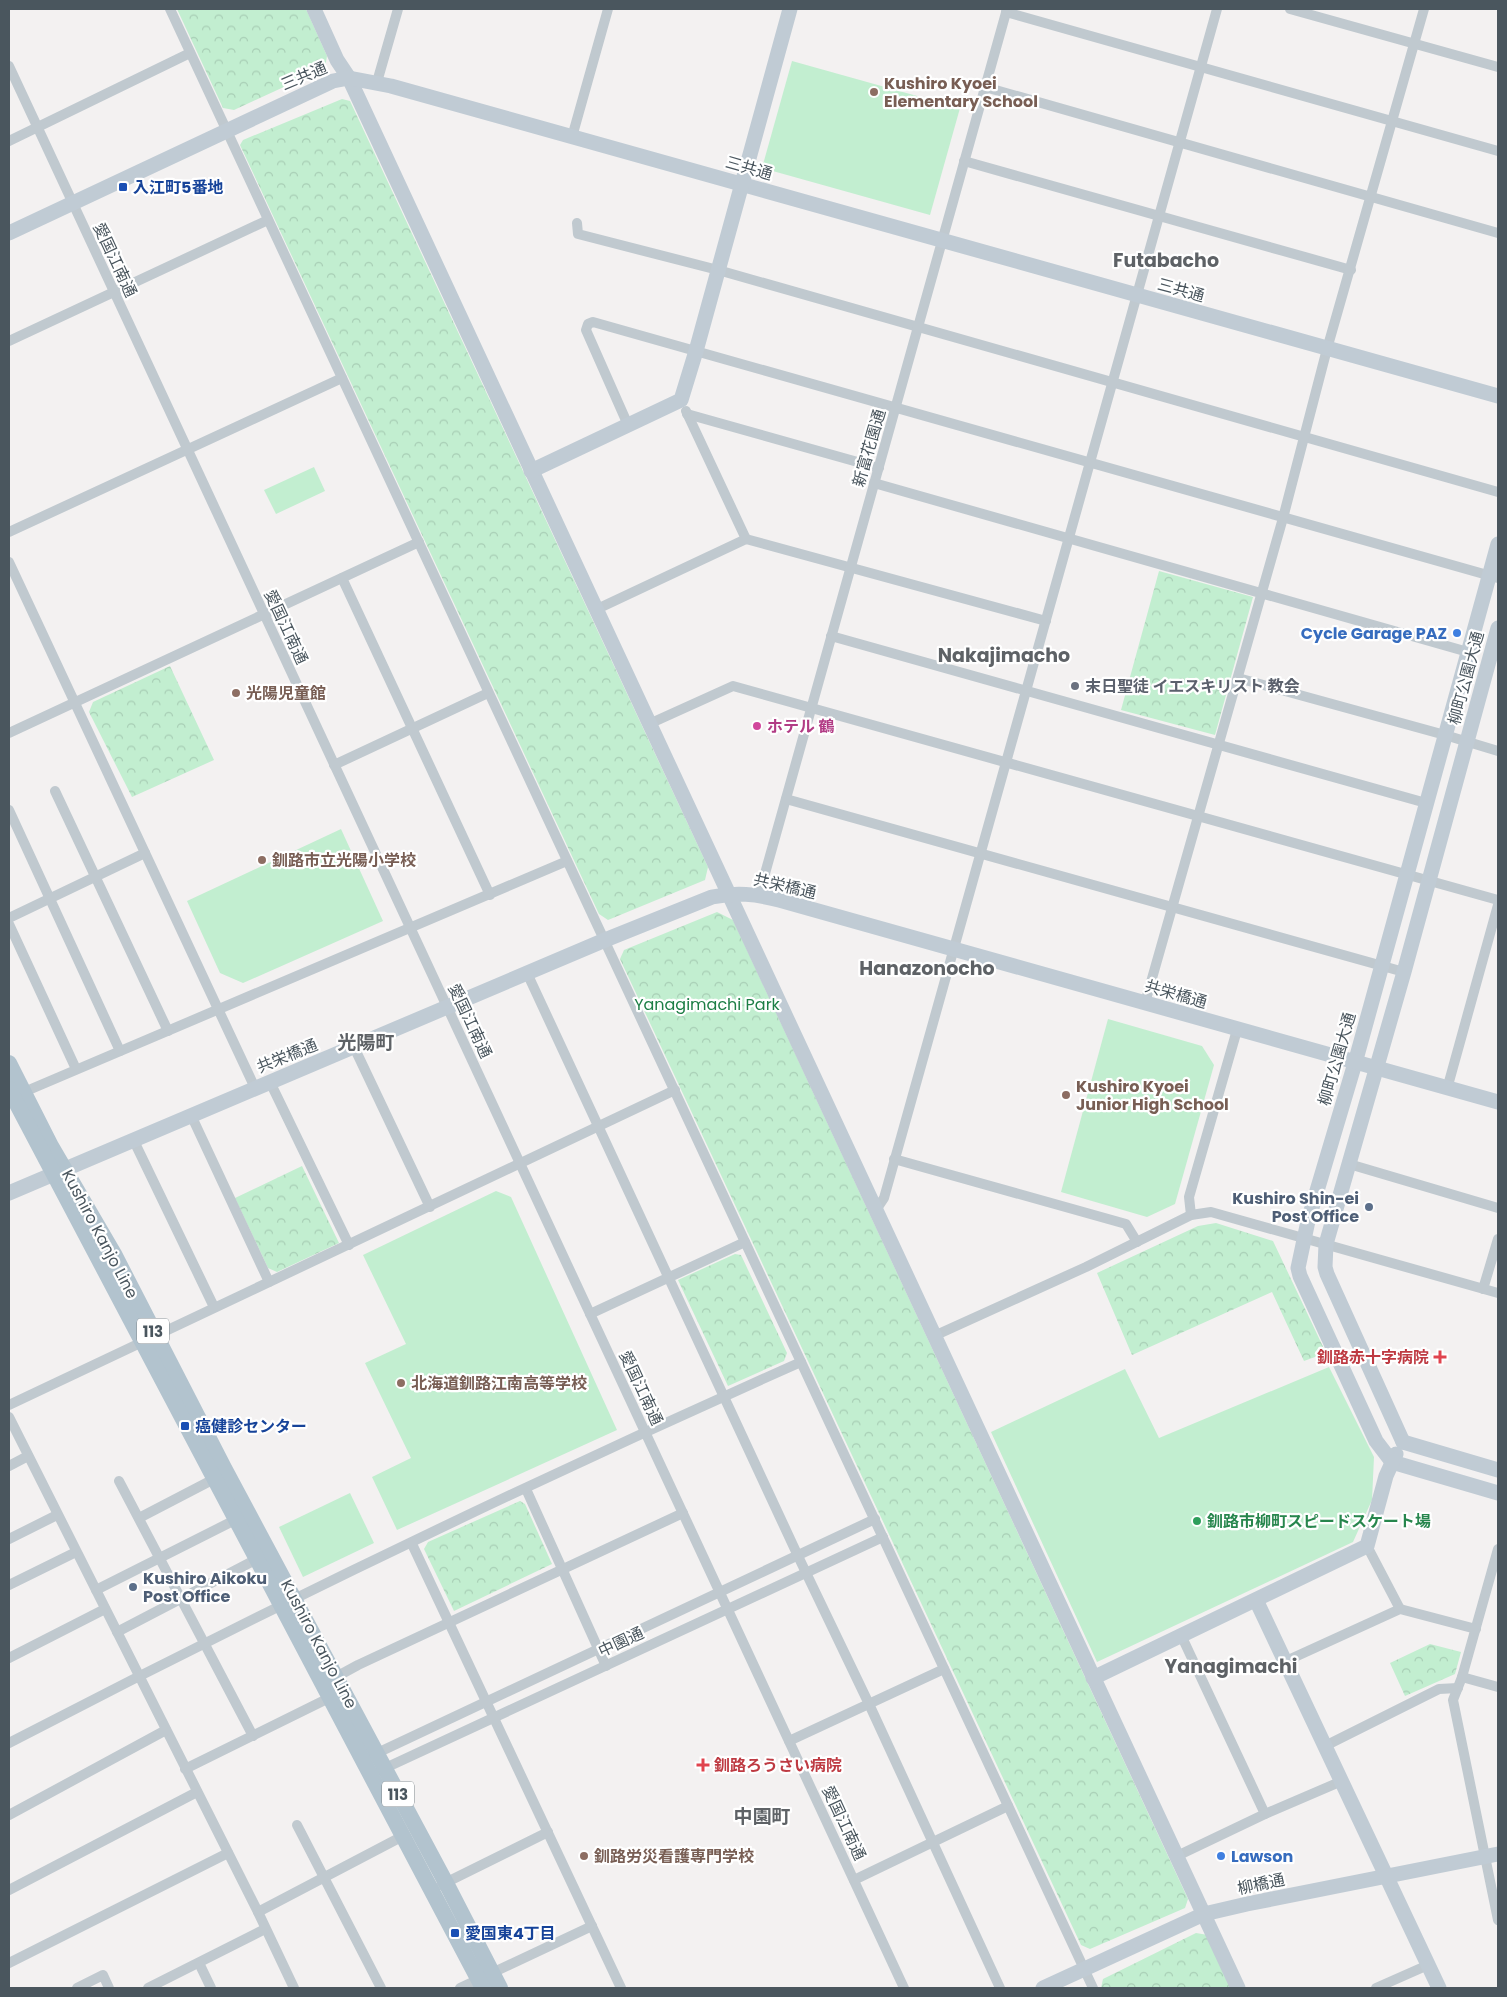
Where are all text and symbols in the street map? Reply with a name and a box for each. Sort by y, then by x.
street label: 三共通 [277,56,331,96]
place label: Kushiro Kyoei Elementary School [884,72,1038,113]
marker: Kushiro Kyoei Elementary School [868,86,880,98]
street label: 三共通 [723,150,775,186]
place label: 入江町5番地 [133,176,223,199]
marker: 入江町5番地 [117,181,129,193]
street label: 愛国江南通 [88,219,142,301]
district label: Futabacho [1113,247,1219,274]
street label: 三共通 [1155,273,1207,307]
street label: 新富花園通 [847,406,891,490]
street label: 愛国江南通 [259,586,313,668]
place label: Cycle Garage PAZ [1301,622,1447,645]
marker: Cycle Garage PAZ [1451,627,1463,639]
street label: 柳町公園大通 [1442,629,1490,727]
district label: Nakajimacho [938,642,1070,669]
place label: 末日聖徒 イエスキリスト 教会 [1085,675,1300,698]
marker: 末日聖徒 イエスキリスト 教会 [1069,680,1081,692]
place label: 光陽児童館 [246,682,326,705]
marker: 光陽児童館 [230,687,242,699]
place label: ホテル 鶴 [767,715,834,738]
marker: ホテル 鶴 [751,720,763,732]
place label: 釧路市立光陽小学校 [272,849,416,872]
marker: 釧路市立光陽小学校 [256,854,268,866]
street label: 共栄橋通 [751,868,819,904]
district label: Hanazonocho [859,955,995,982]
street label: 共栄橋通 [1142,974,1210,1014]
street label: 愛国江南通 [443,980,497,1062]
park label: Yanagimachi Park [634,993,781,1016]
street label: 柳町公園大通 [1313,1010,1361,1108]
district label: 光陽町 [337,1029,395,1056]
street label: 共栄橋通 [253,1033,321,1079]
place label: Kushiro Kyoei Junior High School [1076,1075,1229,1116]
marker: Kushiro Kyoei Junior High School [1060,1089,1072,1101]
street label: Kushiro Kanjo Line [56,1165,144,1303]
place label: Kushiro Shin-ei Post Office [1232,1187,1359,1228]
marker: Kushiro Shin-ei Post Office [1363,1201,1375,1213]
road number: 113 [137,1318,169,1344]
place label: 釧路赤十字病院 [1317,1346,1429,1369]
street label: 愛国江南通 [614,1347,668,1429]
marker: 釧路赤十字病院 [1433,1350,1447,1364]
place label: 北海道釧路江南高等学校 [411,1372,587,1395]
marker: 北海道釧路江南高等学校 [395,1377,407,1389]
place label: 癌健診センター [195,1415,307,1438]
marker: 癌健診センター [179,1420,191,1432]
place label: 釧路市柳町スピードスケート場 [1207,1510,1431,1533]
marker: 釧路市柳町スピードスケート場 [1191,1515,1203,1527]
place label: Kushiro Aikoku Post Office [143,1567,267,1608]
street label: Kushiro Kanjo Line [275,1575,363,1713]
marker: Kushiro Aikoku Post Office [127,1581,139,1593]
street label: 中園通 [594,1621,648,1663]
district label: Yanagimachi [1165,1653,1297,1680]
place label: 釧路ろうさい病院 [714,1754,842,1777]
marker: 釧路ろうさい病院 [696,1758,710,1772]
road number: 113 [382,1782,414,1806]
street label: 愛国江南通 [817,1782,871,1864]
district label: 中園町 [733,1803,791,1830]
place label: 釧路労災看護専門学校 [594,1845,754,1868]
place label: Lawson [1231,1845,1293,1868]
marker: 釧路労災看護専門学校 [578,1850,590,1862]
marker: Lawson [1215,1850,1227,1862]
street label: 柳橋通 [1235,1868,1287,1900]
place label: 愛国東4丁目 [465,1922,556,1945]
marker: 愛国東4丁目 [449,1927,461,1939]

